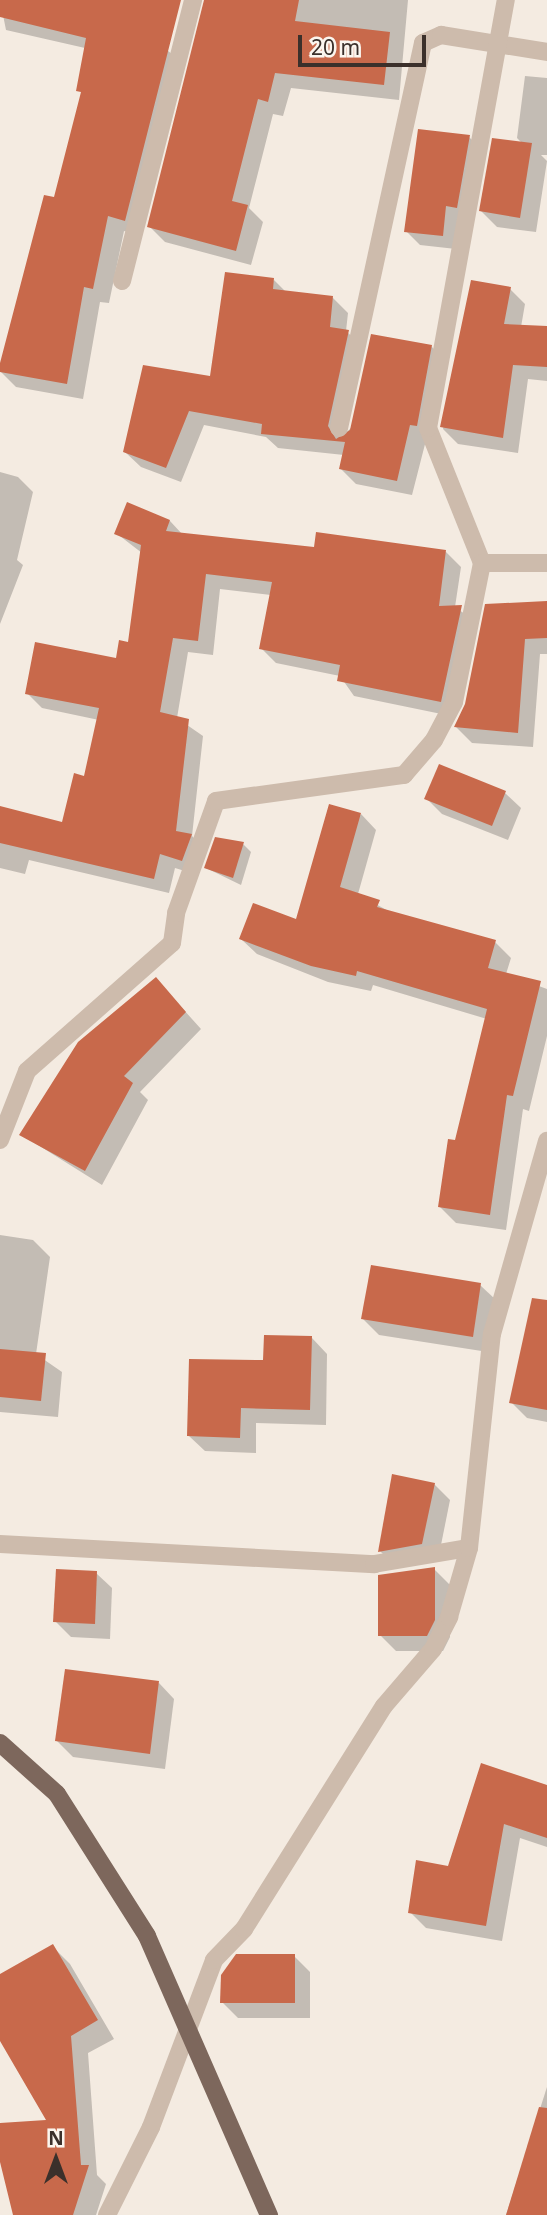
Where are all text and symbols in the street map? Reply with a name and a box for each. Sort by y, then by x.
scale bar [302,21,430,65]
text: 20 m [311,33,360,61]
north arrow [21,2124,91,2194]
text: N [48,2125,64,2151]

